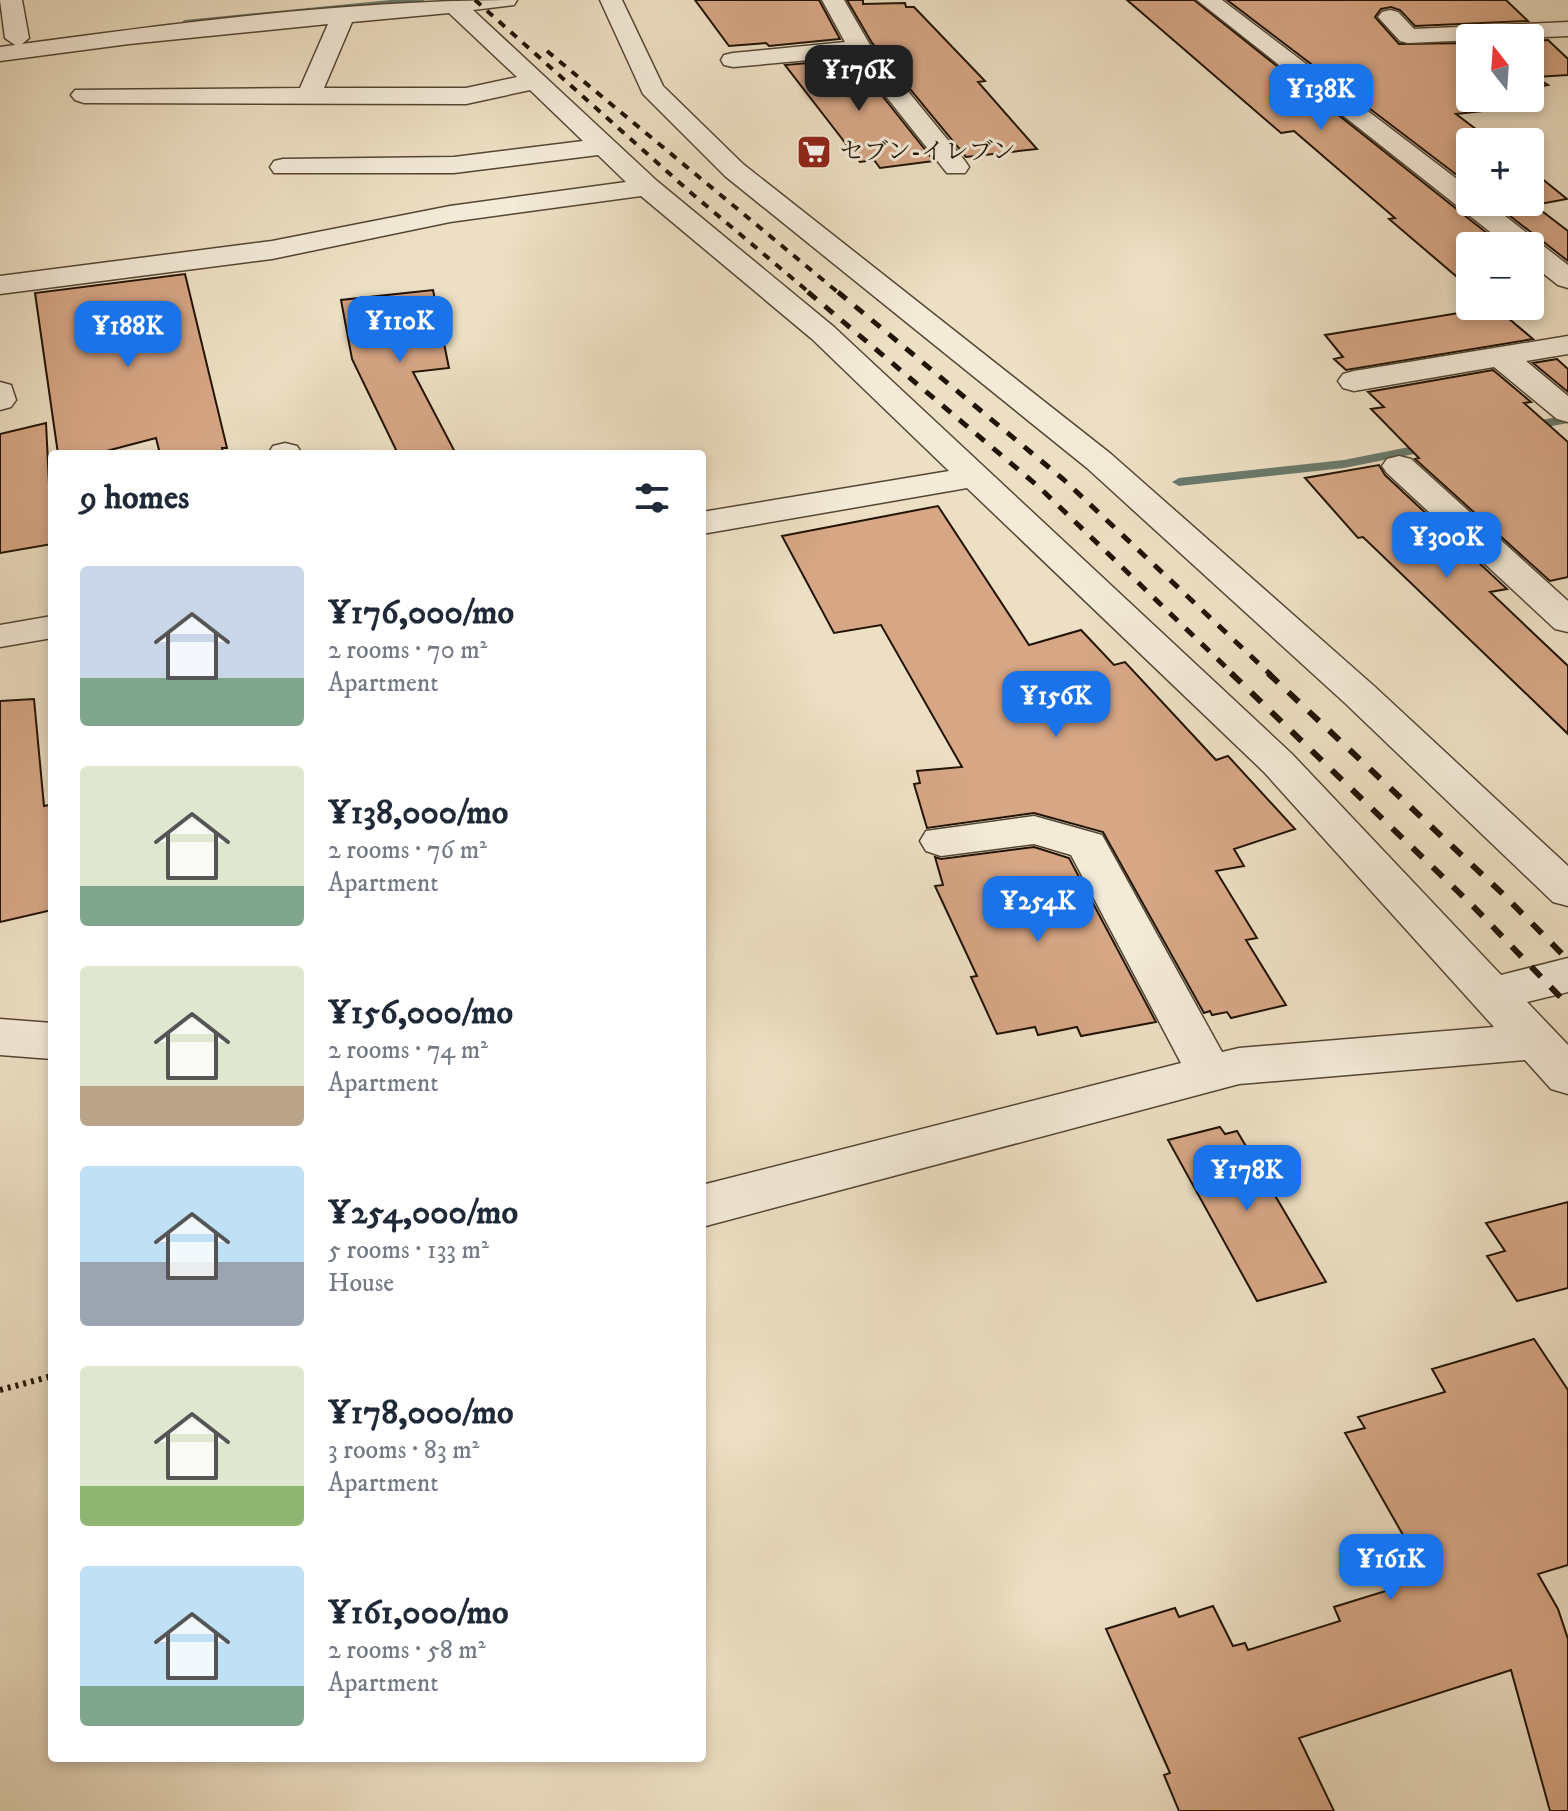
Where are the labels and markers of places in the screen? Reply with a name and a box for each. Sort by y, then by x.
pin: ¥176K [803,45,915,113]
pin: ¥138K [1265,64,1377,132]
supermarket icon: セブン-イレブン [795,133,833,171]
place label: セブン-イレブン [840,137,1016,167]
pin: ¥110K [344,296,456,364]
pin: ¥188K [72,301,184,369]
pin: ¥300K [1391,512,1503,580]
pin: ¥156K [1000,671,1112,739]
pin: ¥254K [982,876,1094,944]
pin: ¥178K [1191,1145,1303,1213]
pin: ¥161K [1335,1534,1447,1602]

